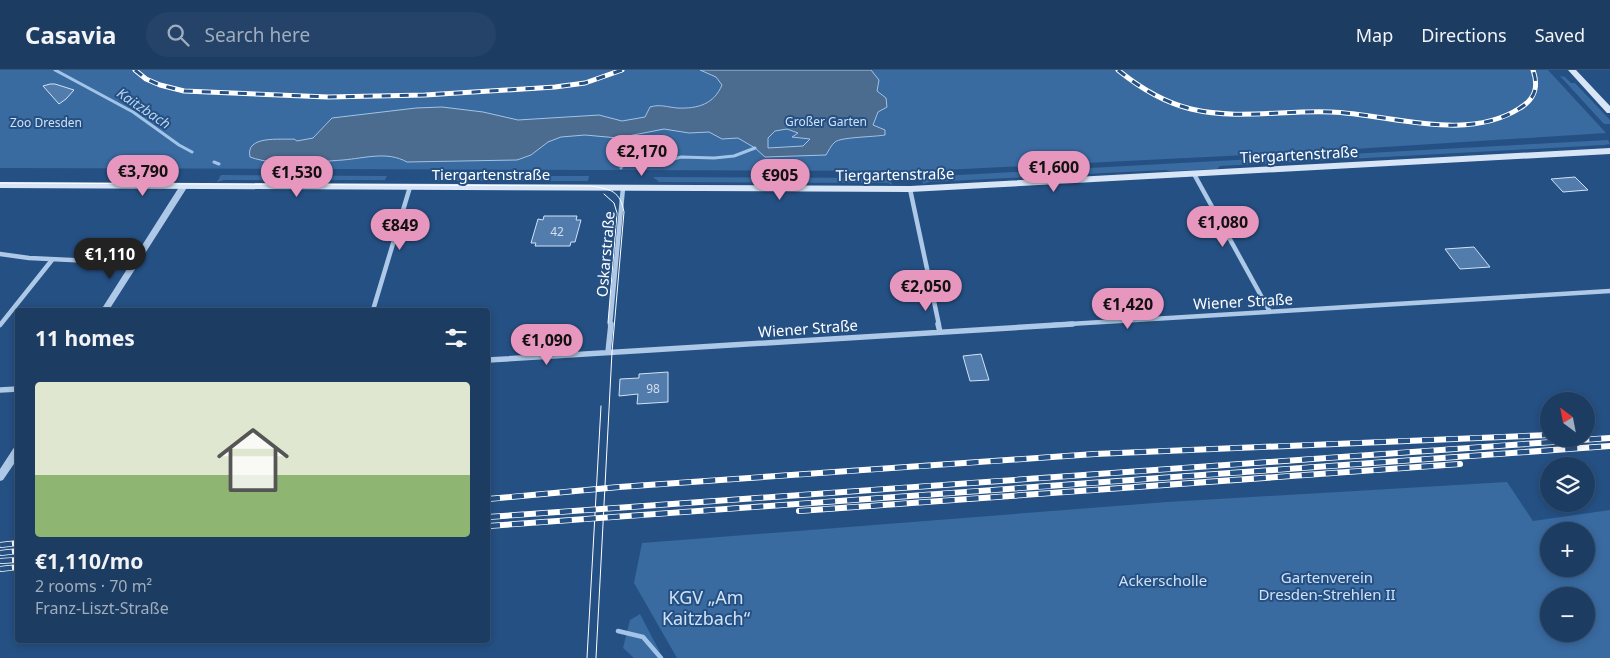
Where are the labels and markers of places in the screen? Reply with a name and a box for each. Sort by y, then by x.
pin: €2,170 [601,134,683,177]
pin: €1,600 [1013,150,1095,193]
pin: €3,790 [102,154,184,197]
pin: €1,530 [256,156,338,198]
pin: €905 [750,158,810,201]
pin: €1,080 [1182,206,1264,248]
pin: €849 [370,208,430,251]
pin: €1,110 [69,238,151,280]
pin: €2,050 [885,270,967,312]
pin: €1,420 [1087,288,1169,330]
pin: €1,090 [506,324,588,366]

